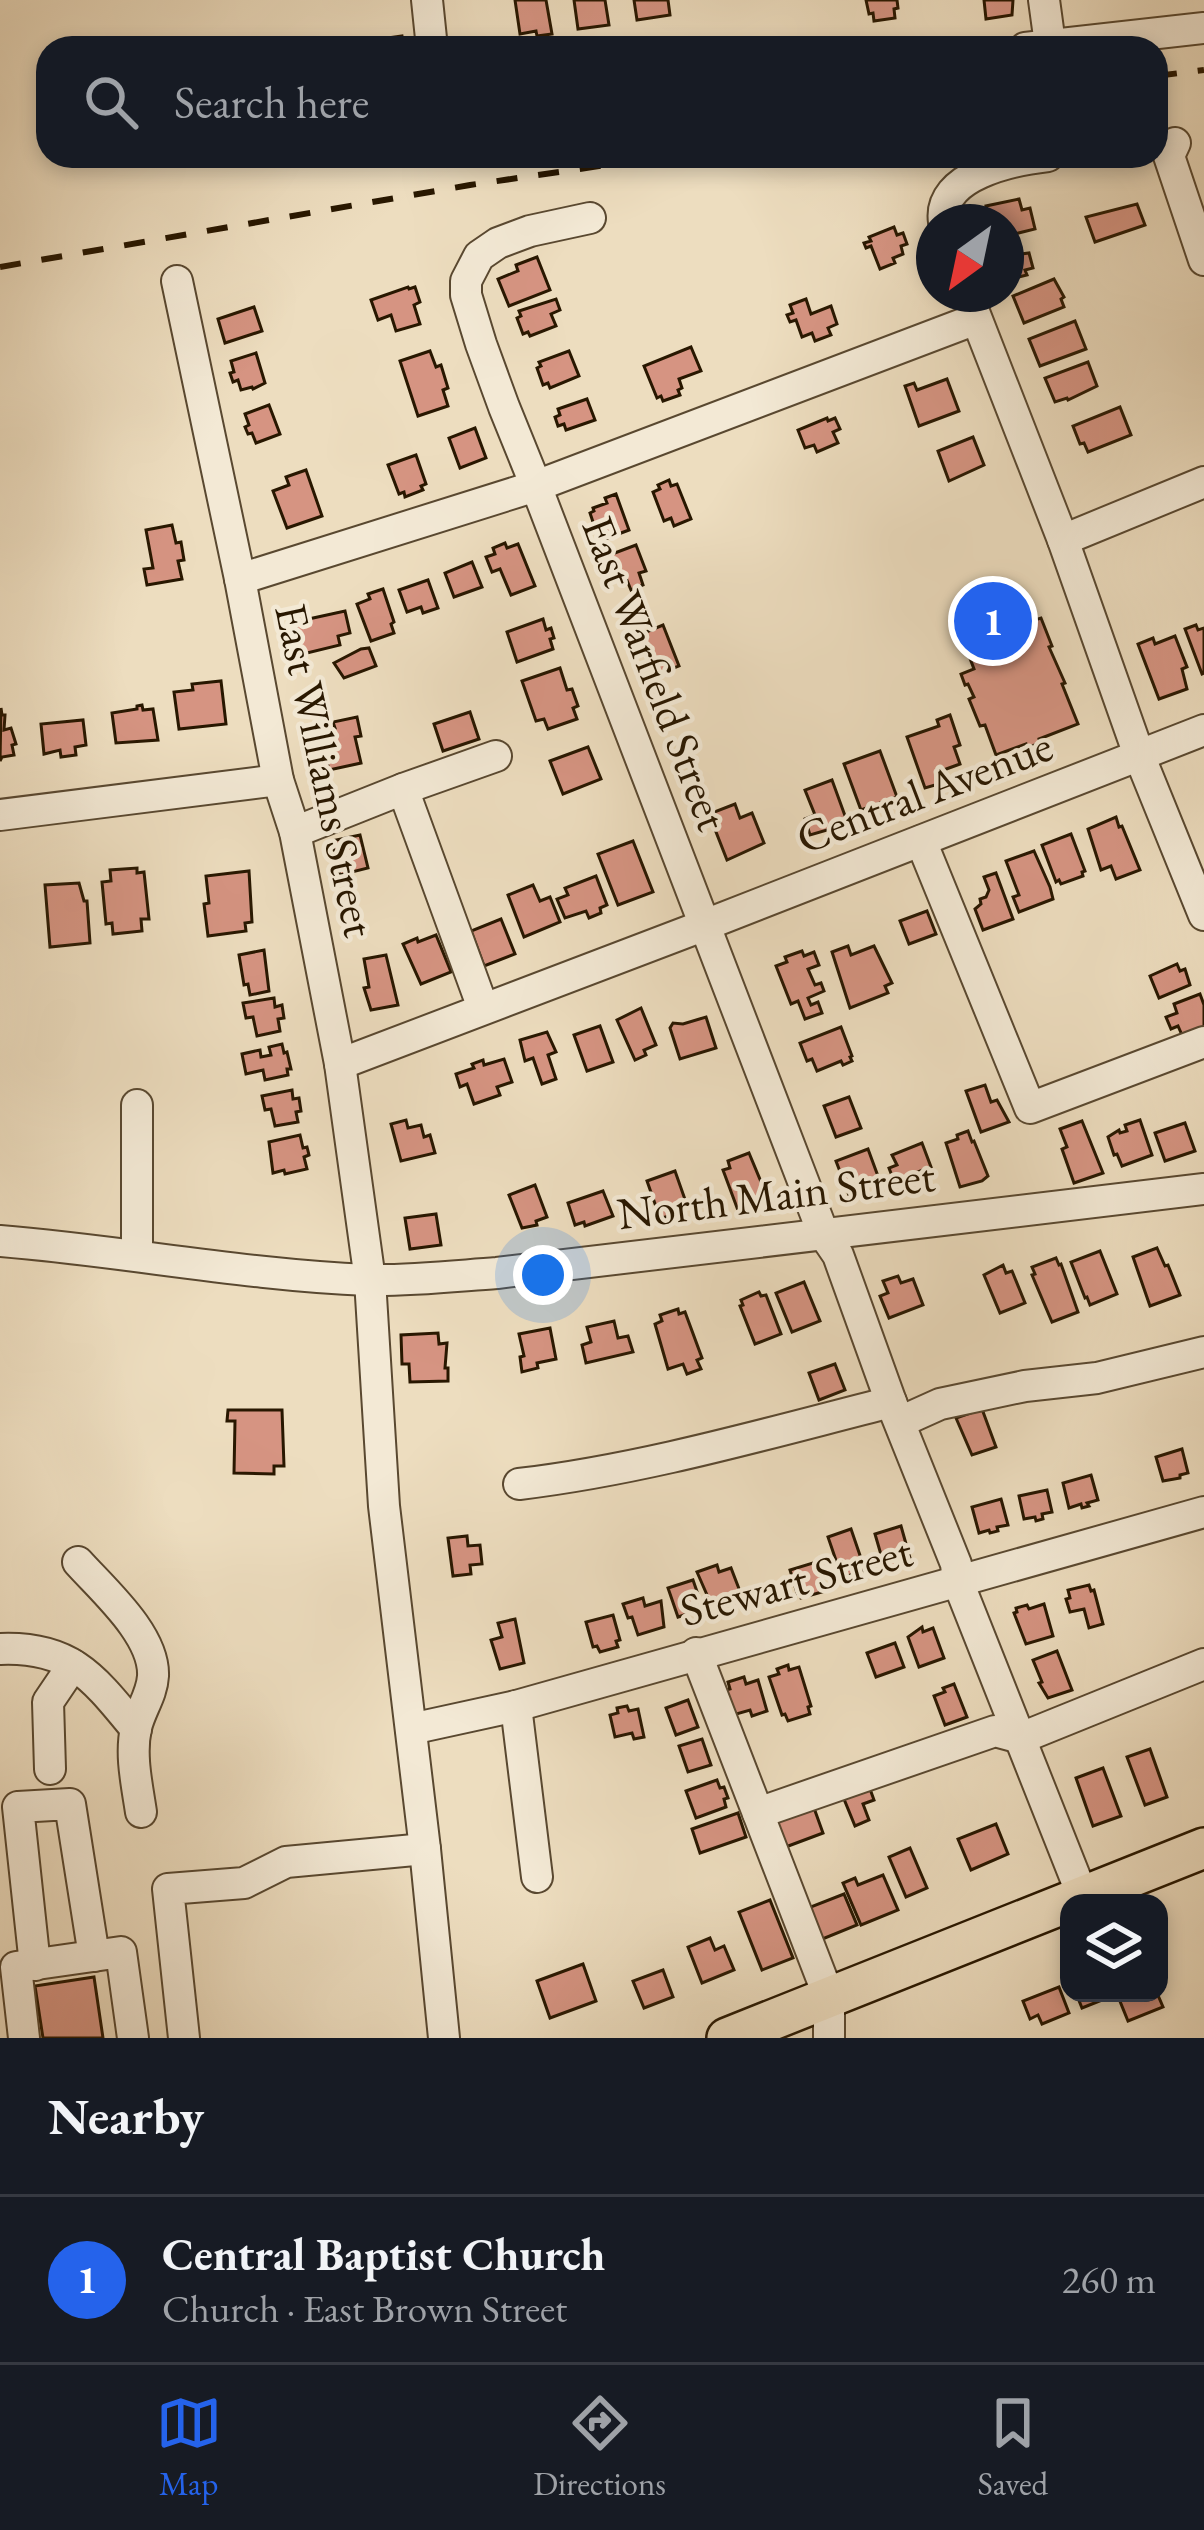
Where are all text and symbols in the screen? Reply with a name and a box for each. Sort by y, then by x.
search box [36,36,1168,168]
icon: search [78,69,144,135]
text: Search here [174,73,369,131]
north arrow [916,204,1024,312]
street label: East Warfield Street [569,508,743,838]
pin: 1 [954,576,1032,666]
street label: East Williams Street [262,598,390,942]
street label: Central Avenue [788,716,1060,866]
street label: North Main Street [614,1146,938,1242]
your location [513,1245,573,1305]
street label: Stewart Street [674,1521,918,1639]
map controls [1060,1894,1168,2002]
button: layers [1060,1894,1168,2002]
text: Nearby [48,2083,204,2149]
text: Central Baptist Church [162,2225,606,2283]
text: 1 [77,2254,97,2305]
text: 260 m [1062,2254,1156,2305]
text: Church · East Brown Street [162,2283,567,2334]
tab: Map [156,2390,222,2505]
tab: Directions [533,2390,666,2505]
tab: Saved [978,2390,1048,2505]

